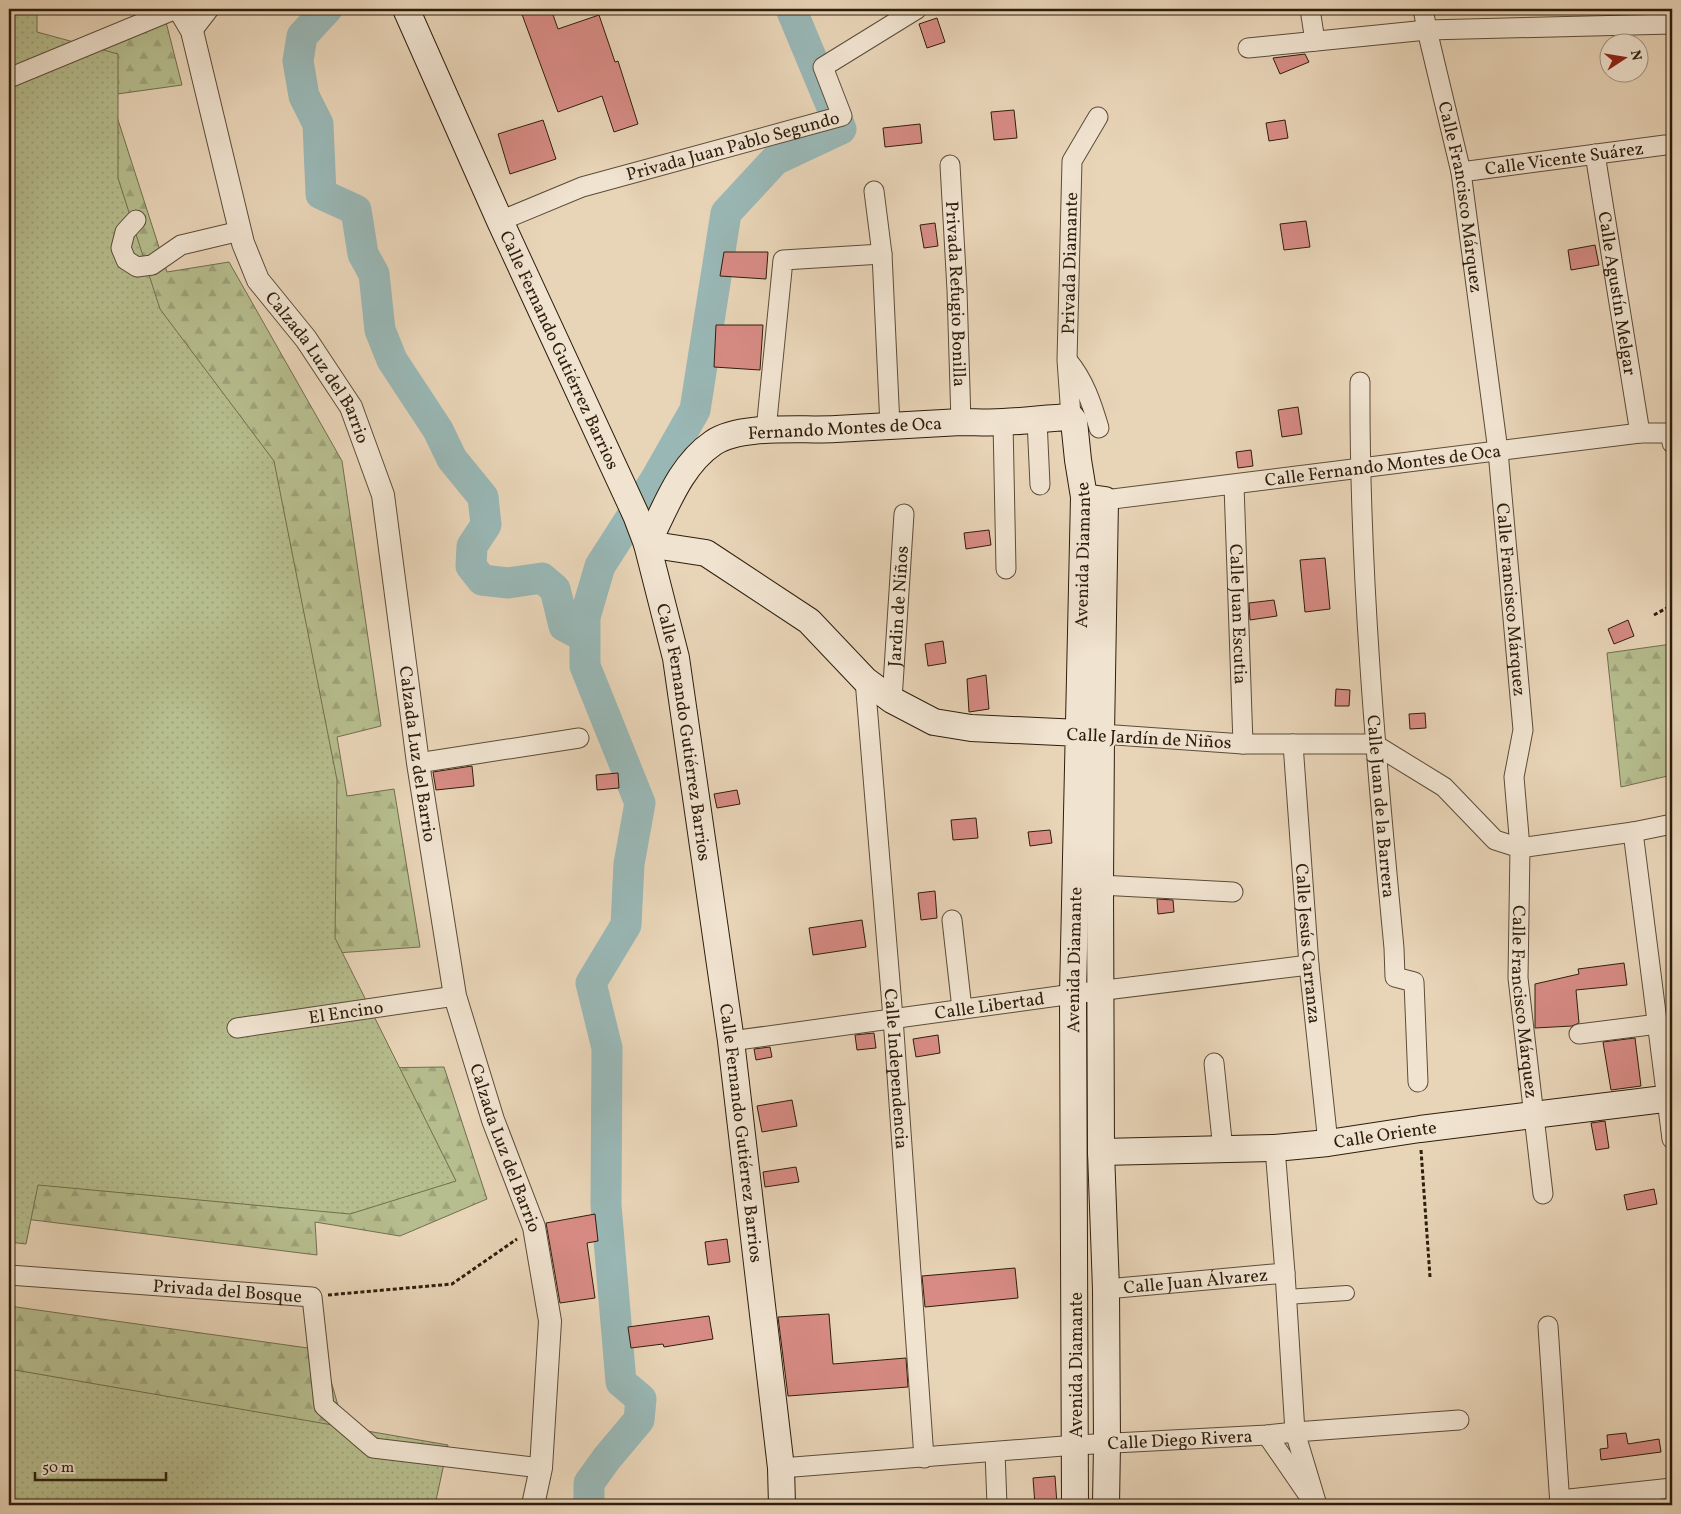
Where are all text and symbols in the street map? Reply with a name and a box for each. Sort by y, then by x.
north arrow [1598,32,1648,82]
text: N [1625,49,1646,63]
street label: Calle Francisco Márquez [1431,99,1488,294]
street label: Privada Juan Pablo Segundo [624,106,843,188]
street label: Calle Vicente Suárez [1483,137,1645,183]
street label: Privada Diamante [1057,192,1085,335]
street label: Privada Refugio Bonilla [938,200,971,387]
street label: Calle Agustín Melgar [1590,210,1642,378]
street label: Calle Fernando Gutiérrez Barrios [492,227,624,474]
street label: Calzada Luz del Barrio [258,287,374,447]
street label: Fernando Montes de Oca [747,412,943,447]
street label: Calle Fernando Montes de Oca [1263,439,1503,494]
street label: Avenida Diamante [1070,480,1098,629]
street label: Calle Francisco Márquez [1489,502,1531,697]
street label: Calle Juan Escutia [1222,543,1252,685]
street label: Jardin de Niños [883,545,916,668]
street label: Calle Fernando Gutiérrez Barrios [649,601,716,863]
street label: Calzada Luz del Barrio [391,664,441,844]
street label: Calle Juan de la Barrera [1359,714,1400,899]
street label: Calle Jardín de Niños [1066,723,1232,756]
street label: Calle Jesús Carranza [1288,862,1326,1025]
street label: Avenida Diamante [1062,887,1089,1033]
street label: Calle Francisco Márquez [1504,905,1543,1100]
street label: Calle Libertad [933,987,1046,1027]
street label: Calle Independencia [877,988,913,1150]
street label: El Encino [307,996,385,1031]
street label: Calle Fernando Gutiérrez Barrios [712,1002,768,1264]
street label: Calzada Luz del Barrio [462,1061,546,1236]
street label: Calle Oriente [1332,1116,1438,1156]
street label: Calle Juan Álvarez [1123,1264,1269,1301]
street label: Privada del Bosque [152,1274,303,1310]
street label: Avenida Diamante [1065,1292,1090,1438]
street label: Calle Diego Rivera [1107,1425,1253,1457]
scale bar [35,1449,166,1481]
text: 50 m [42,1458,74,1479]

